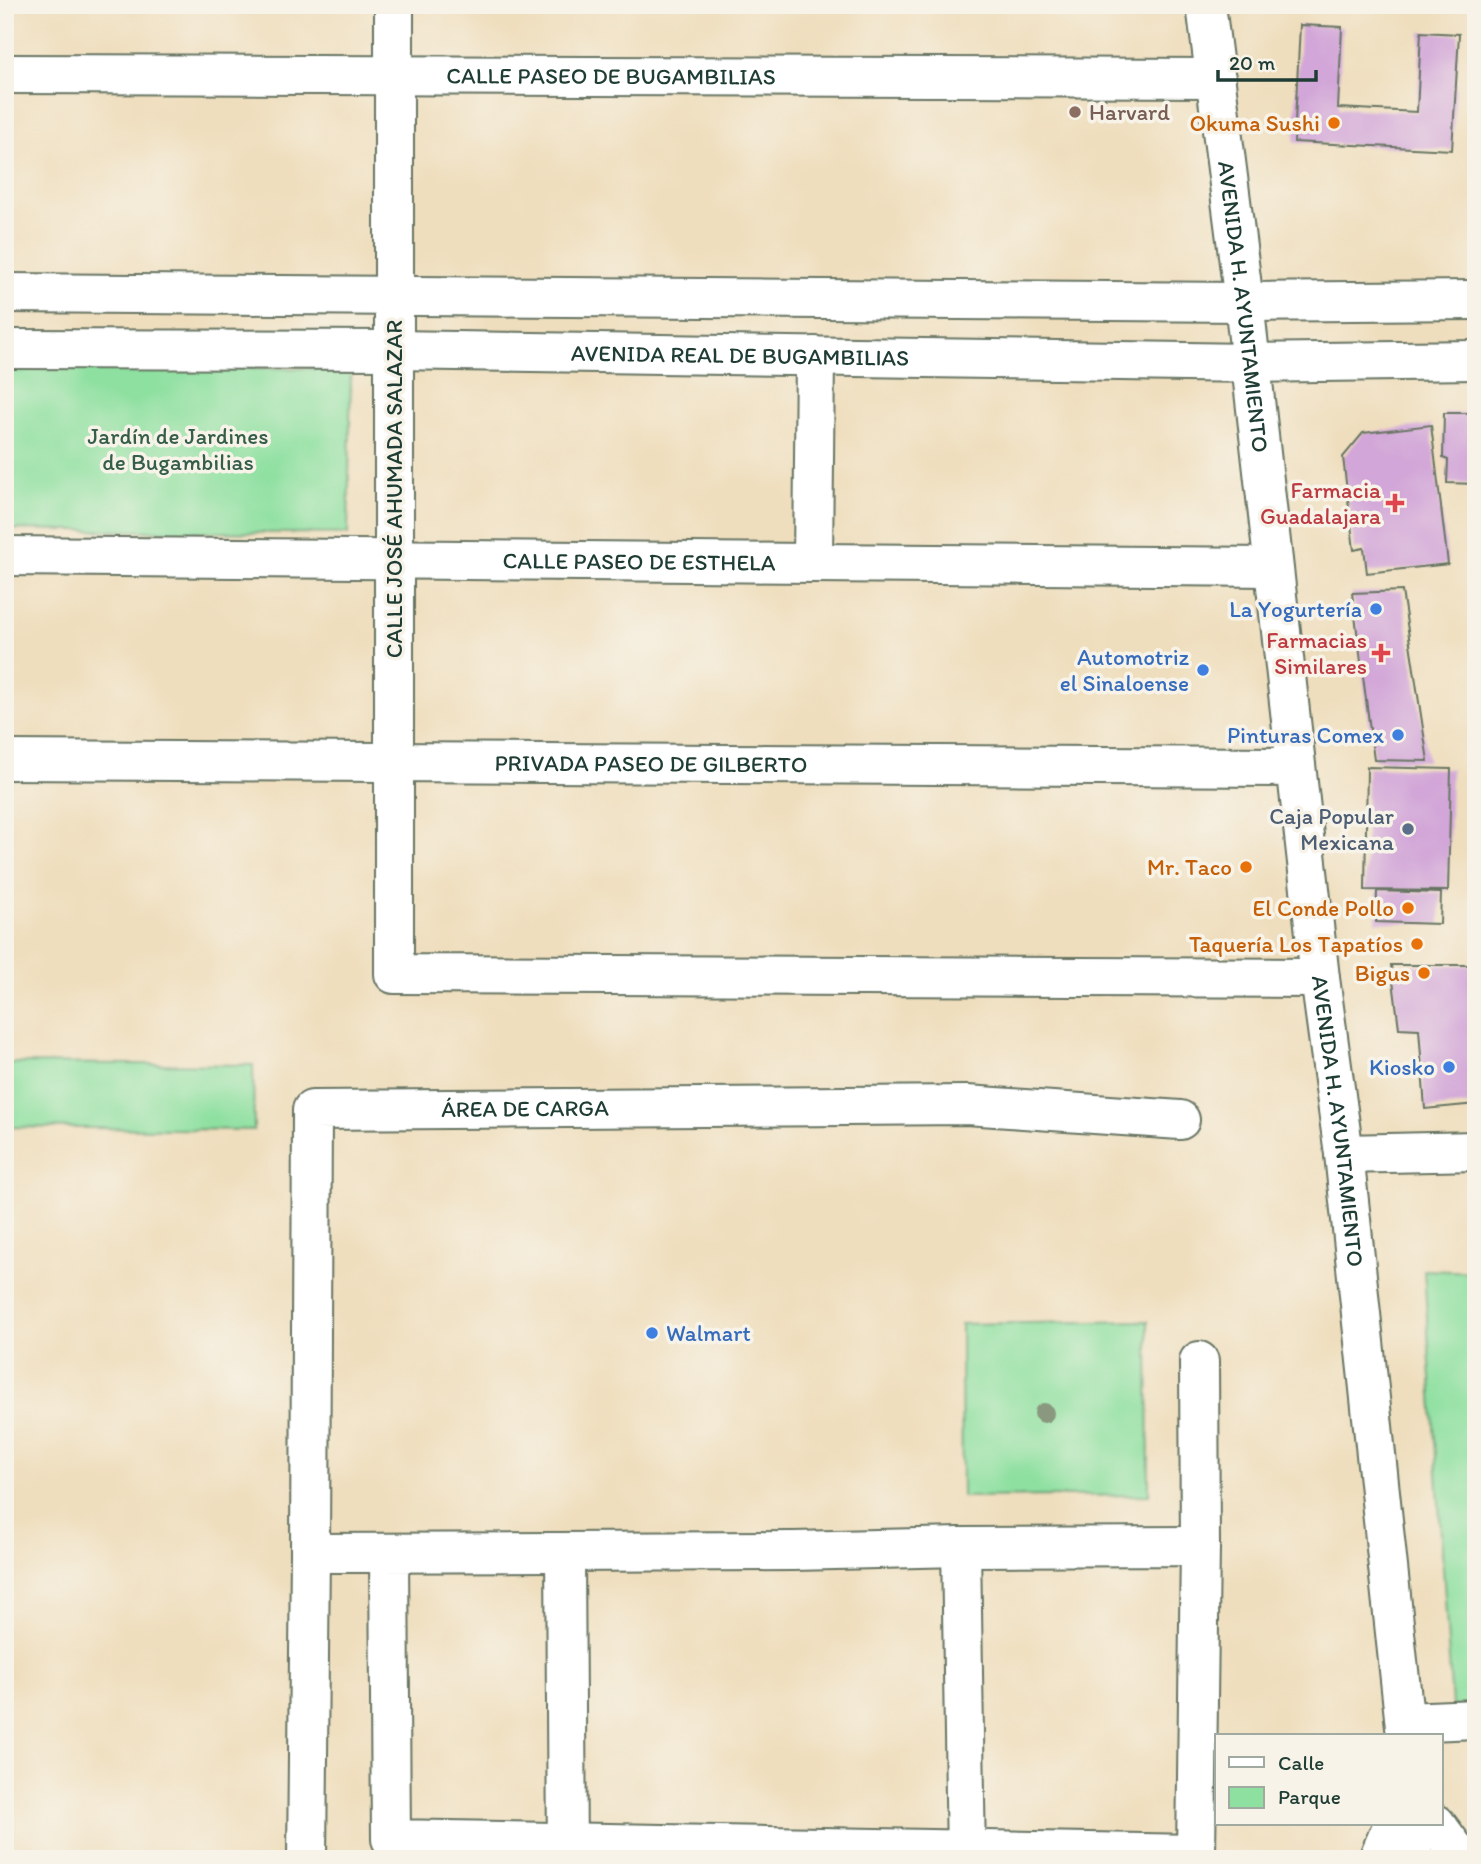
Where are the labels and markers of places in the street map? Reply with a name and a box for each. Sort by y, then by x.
place label: Harvard [1089,98,1170,126]
marker: Harvard [1067,104,1083,120]
place label: Okuma Sushi [1189,109,1320,137]
marker: Okuma Sushi [1326,115,1342,131]
place label: Farmacia Guadalajara [1260,476,1381,530]
marker: Farmacia Guadalajara [1387,495,1403,511]
place label: La Yogurtería [1229,595,1362,623]
marker: La Yogurtería [1368,601,1384,617]
place label: Farmacias Similares [1266,626,1367,680]
place label: Automotriz el Sinaloense [1060,643,1190,697]
marker: Farmacias Similares [1373,645,1389,661]
marker: Automotriz el Sinaloense [1195,662,1211,678]
place label: Pinturas Comex [1227,721,1385,749]
marker: Pinturas Comex [1390,727,1406,743]
place label: Caja Popular Mexicana [1269,802,1394,856]
marker: Caja Popular Mexicana [1400,821,1416,837]
place label: Mr. Taco [1147,853,1232,881]
marker: Mr. Taco [1238,859,1254,875]
place label: El Conde Pollo [1253,894,1394,922]
marker: El Conde Pollo [1400,900,1416,916]
place label: Taquería Los Tapatíos [1189,930,1403,958]
marker: Taquería Los Tapatíos [1409,936,1425,952]
place label: Bigus [1355,959,1410,987]
marker: Bigus [1416,965,1432,981]
place label: Kiosko [1369,1053,1435,1081]
marker: Kiosko [1441,1059,1457,1075]
place label: Walmart [666,1319,751,1347]
marker: Walmart [644,1325,660,1341]

